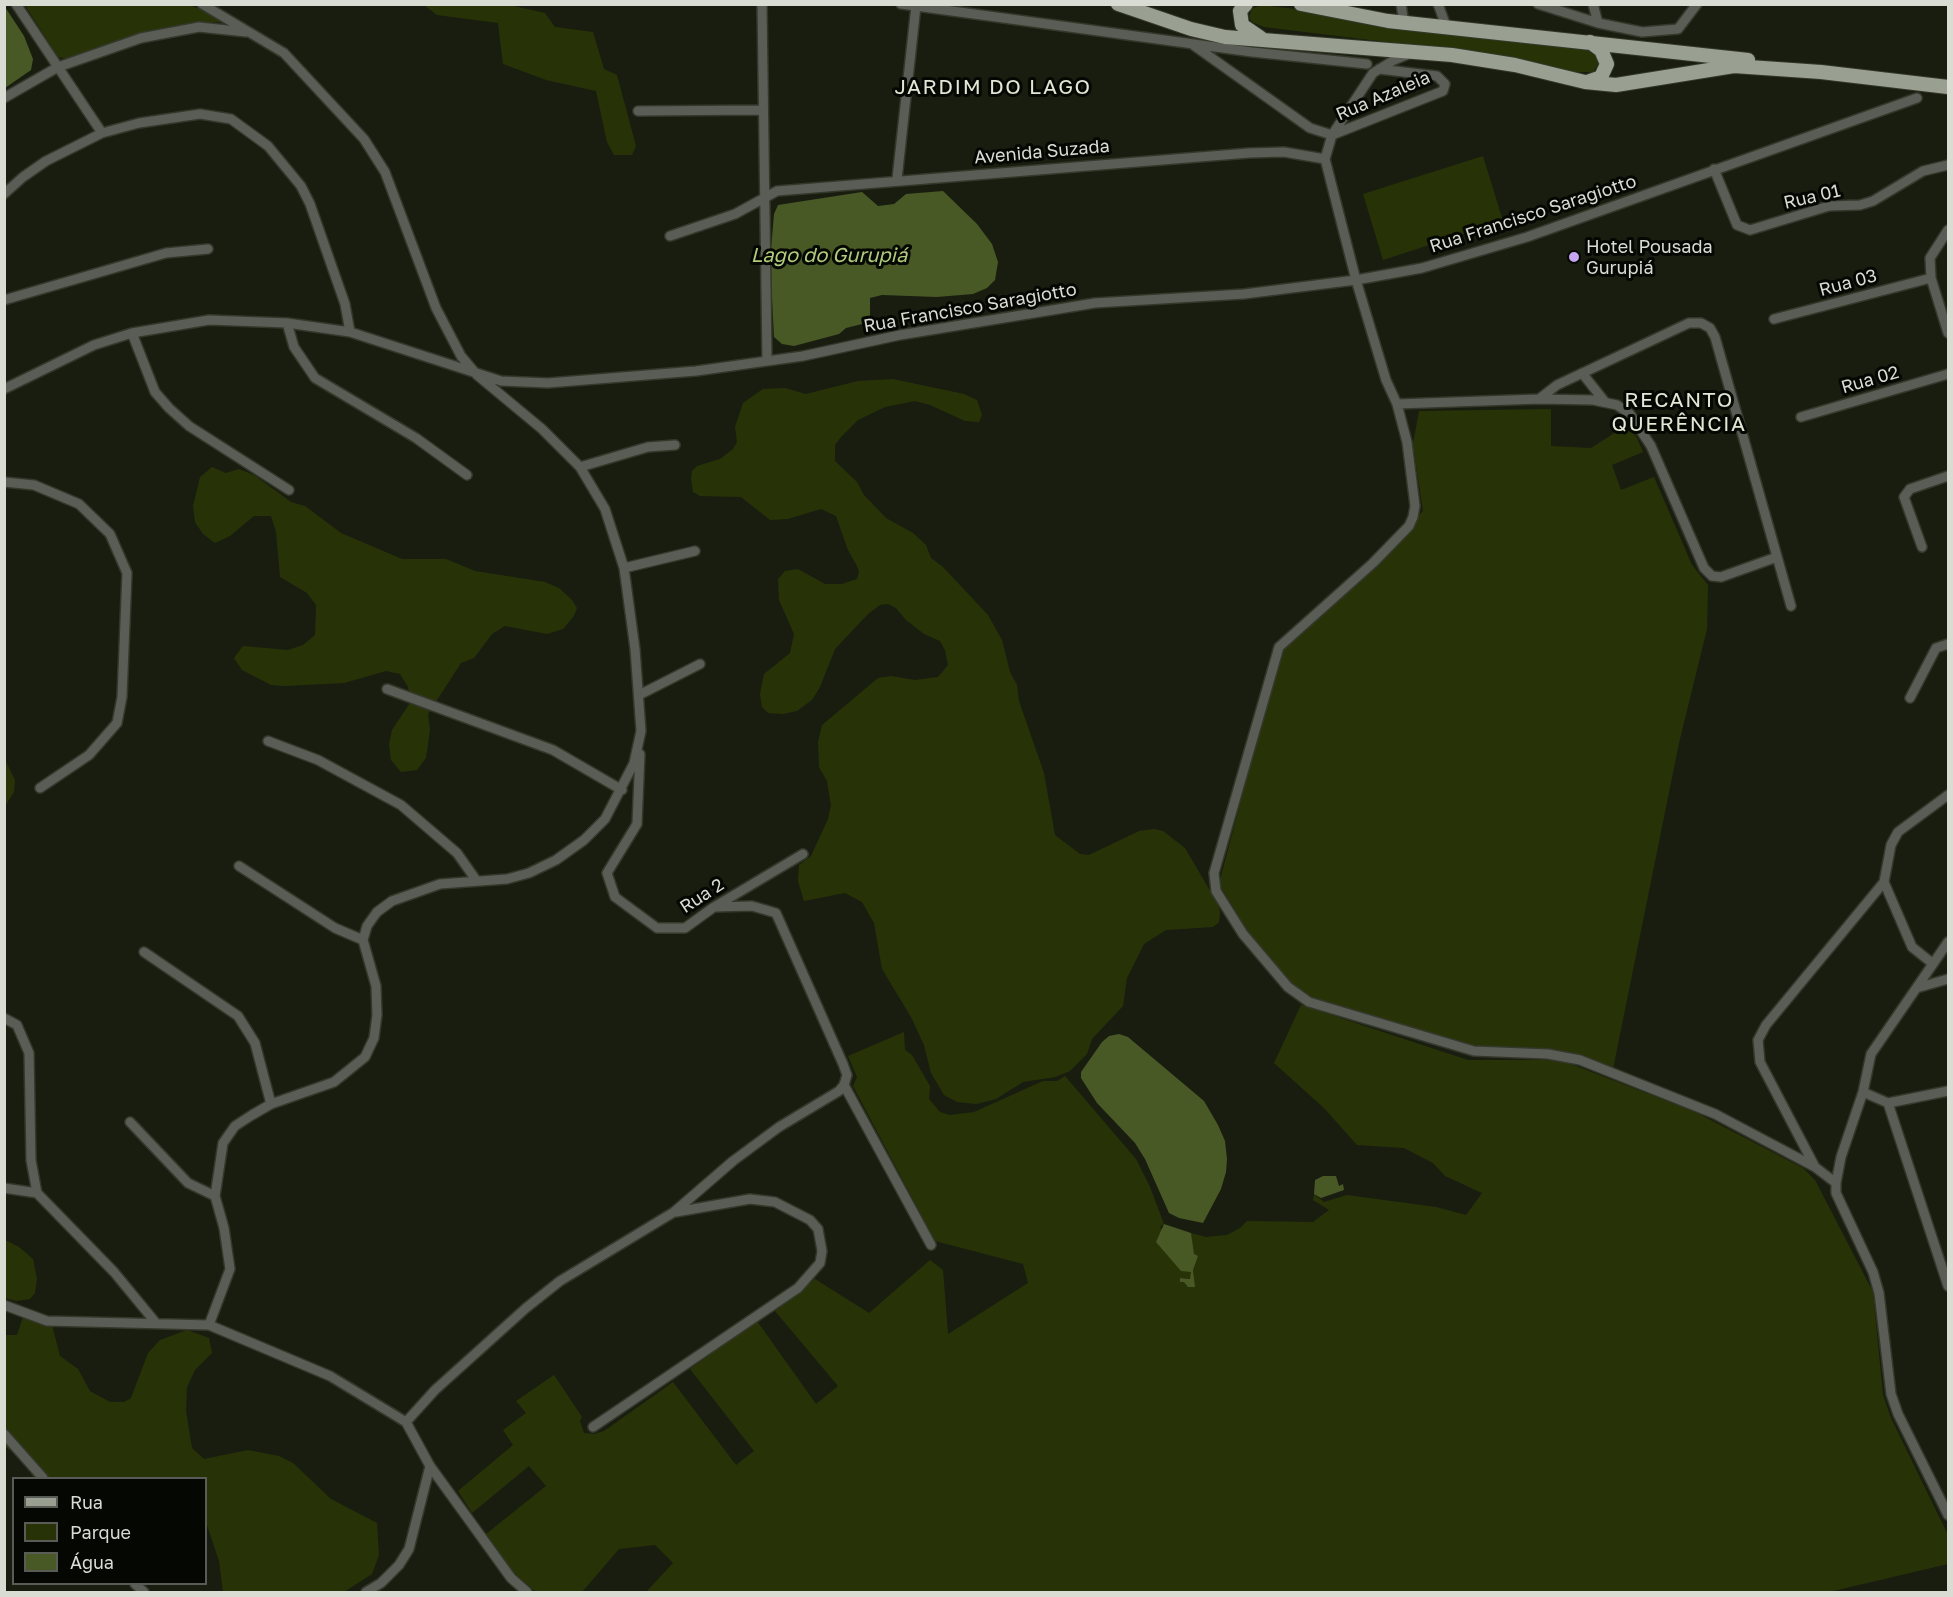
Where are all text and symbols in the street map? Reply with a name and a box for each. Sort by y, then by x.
street label: Rua Azaleia [1333,67,1433,125]
district label: JARDIM DO LAGO [894,74,1092,100]
street label: Avenida Suzada [973,135,1111,169]
street label: Rua Francisco Saragiotto [1427,170,1639,258]
street label: Rua 01 [1782,180,1842,214]
place label: Hotel Pousada Gurupiá [1586,236,1713,278]
water label: Lago do Gurupiá [751,244,907,268]
marker: Hotel Pousada Gurupiá [1567,250,1581,264]
street label: Rua 03 [1817,265,1879,301]
street label: Rua Francisco Saragiotto [862,279,1078,337]
street label: Rua 02 [1839,361,1901,399]
district label: RECANTO QUERÊNCIA [1611,387,1747,437]
street label: Rua 2 [676,874,728,918]
legend [12,1477,207,1585]
text: Rua [70,1491,103,1513]
text: Parque [70,1521,131,1543]
text: Água [70,1551,114,1573]

